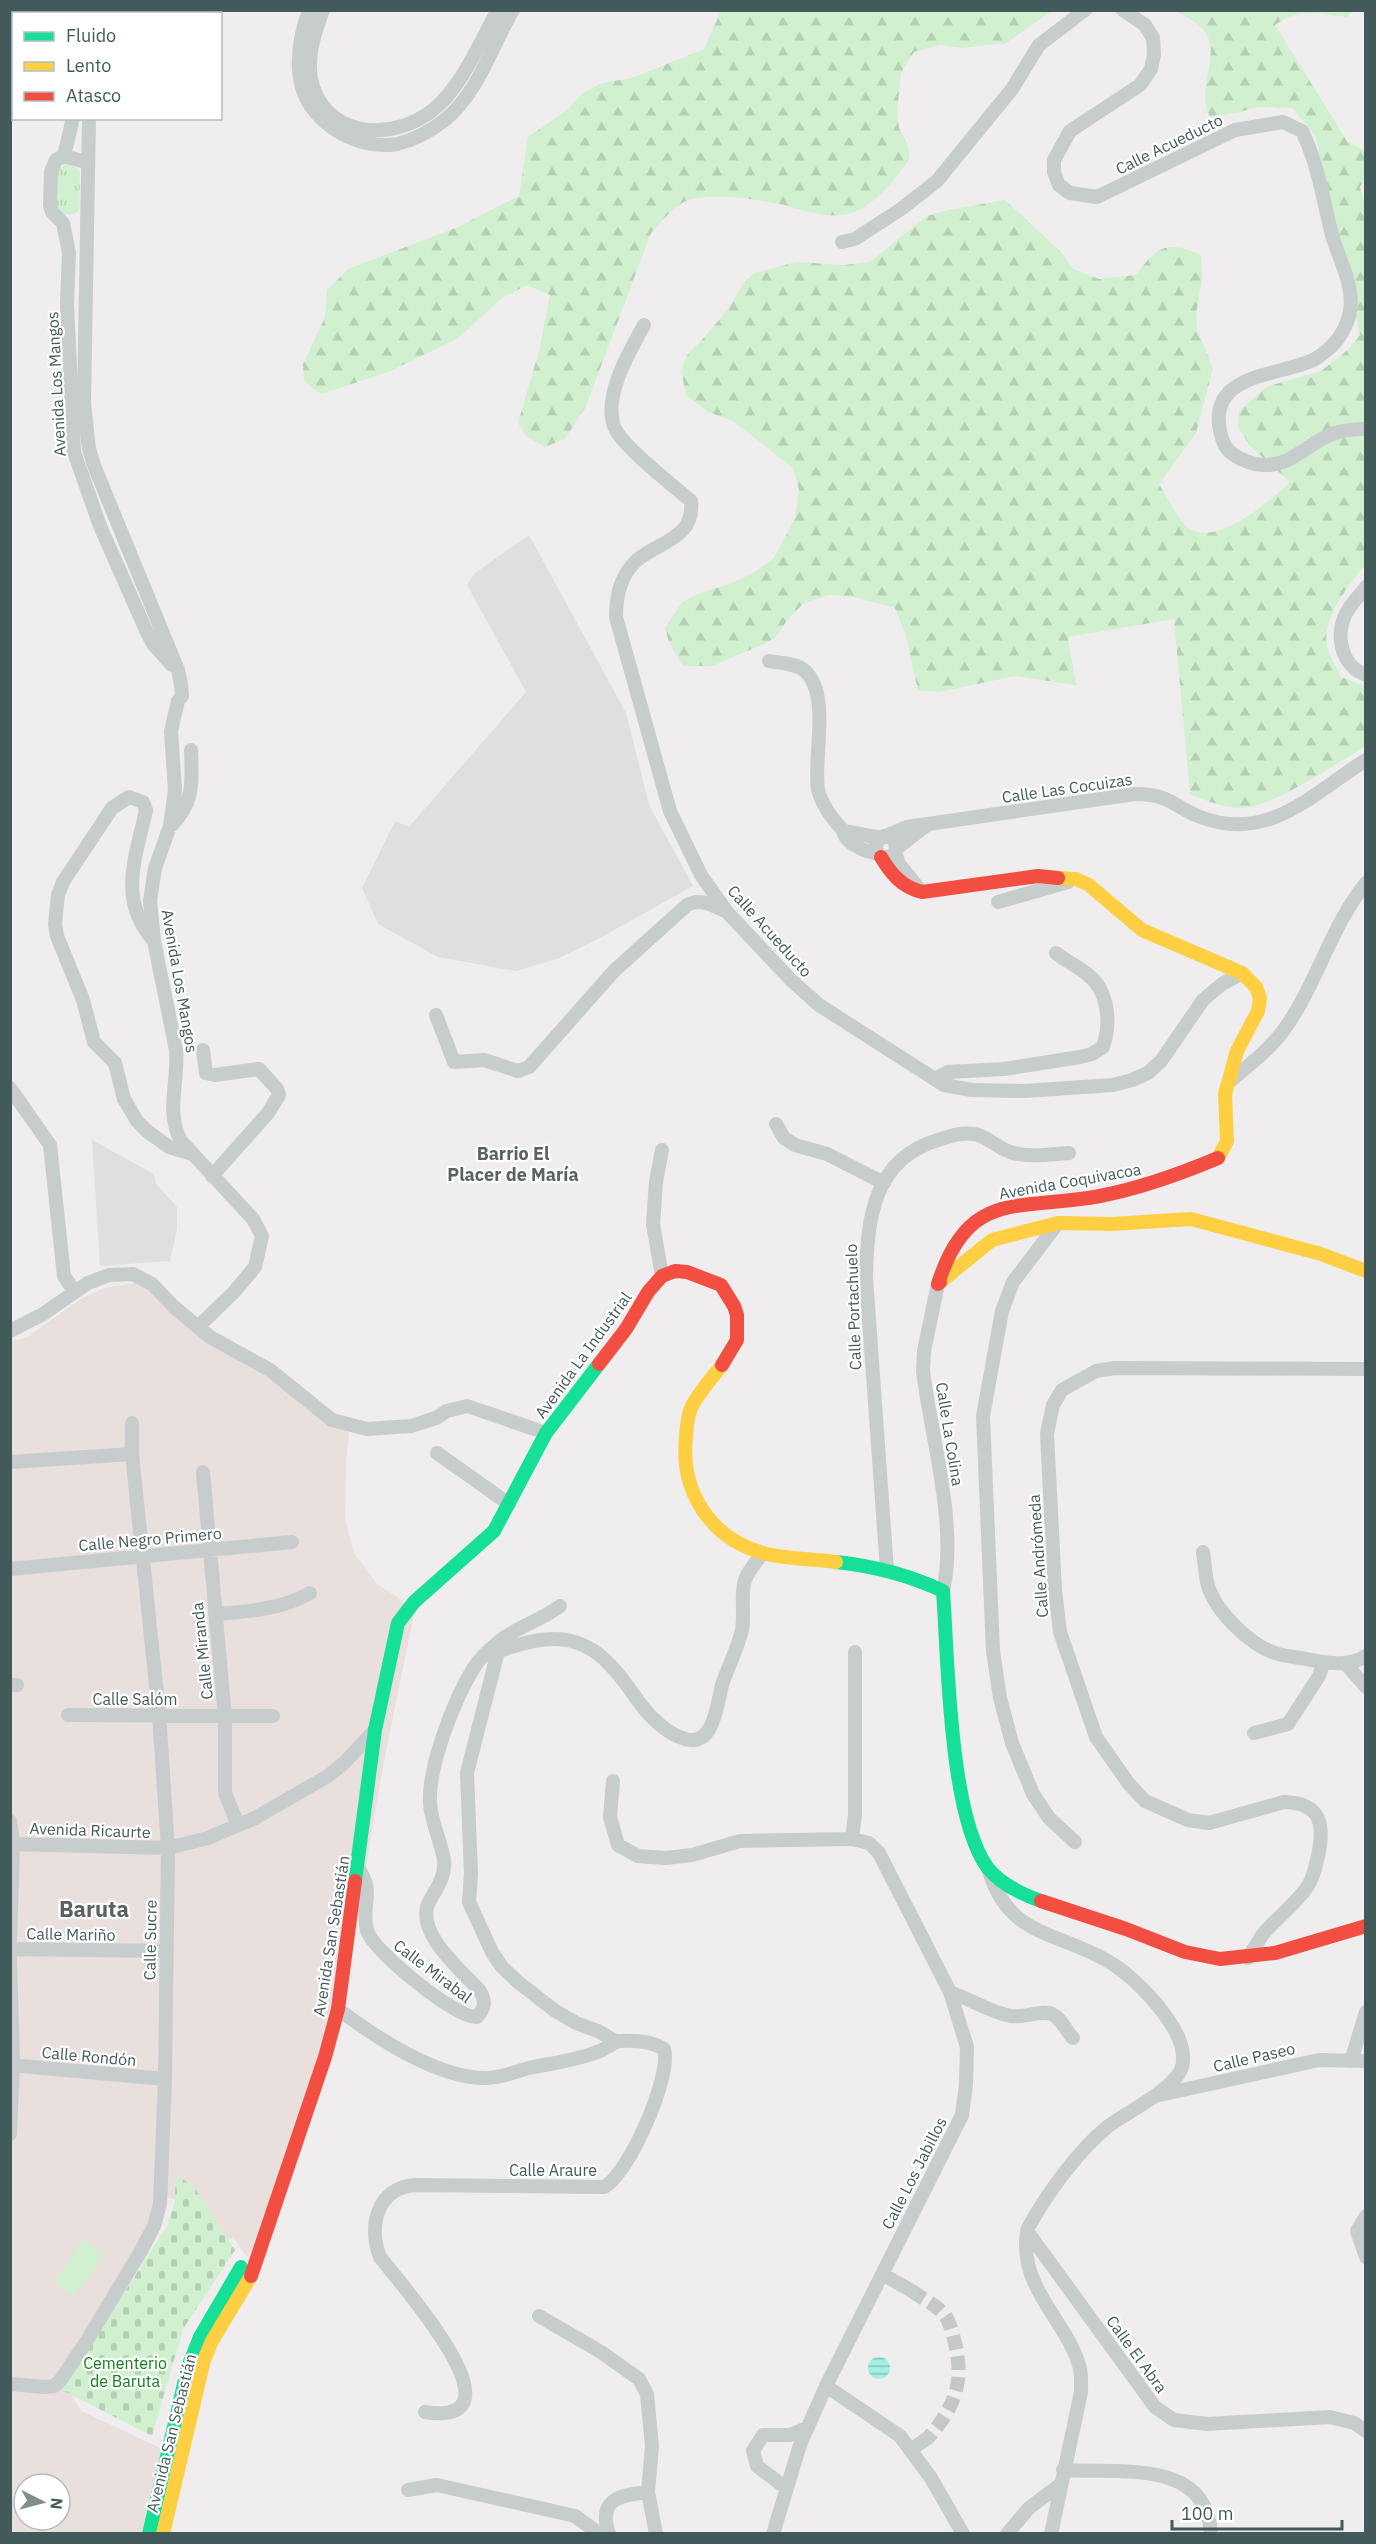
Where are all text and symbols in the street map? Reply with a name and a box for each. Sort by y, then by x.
legend [12,12,222,120]
text: Fluido [66,24,116,47]
text: Lento [66,54,111,77]
text: Atasco [66,84,121,107]
street label: Calle Acueducto [1112,109,1226,179]
street label: Avenida Los Mangos [42,311,70,457]
street label: Calle Las Cocuizas [1000,769,1134,807]
street label: Calle Acueducto [723,881,817,981]
street label: Avenida Los Mangos [158,908,202,1054]
district label: Barrio El Placer de María [447,1142,579,1186]
street label: Avenida Coquivacoa [997,1159,1143,1203]
street label: Calle Portachuelo [841,1243,865,1371]
street label: Avenida La Industrial [530,1288,636,1422]
street label: Calle La Colina [932,1381,968,1488]
street label: Calle Andrómeda [1024,1493,1052,1618]
street label: Calle Negro Primero [78,1523,222,1555]
street label: Calle Miranda [187,1601,217,1701]
street label: Calle Salóm [93,1689,177,1709]
street label: Avenida Ricaurte [29,1818,151,1842]
street label: Avenida San Sebastián [308,1854,354,2018]
district label: Baruta [59,1894,129,1923]
street label: Calle Sucre [139,1899,161,1981]
street label: Calle Mariño [26,1923,116,1945]
street label: Calle Mirabal [390,1935,476,2007]
street label: Calle Paseo [1211,2038,1297,2076]
street label: Calle Rondón [41,2042,137,2070]
street label: Calle Los Jabillos [877,2113,951,2233]
street label: Calle Araure [509,2160,597,2180]
street label: Calle El Abra [1102,2311,1172,2397]
street label: Avenida San Sebastián [142,2352,200,2514]
park label: Cementerio de Baruta [83,2353,167,2391]
north arrow [12,2472,72,2532]
scale bar [1172,2493,1342,2531]
text: N [46,2497,67,2510]
text: 100 m [1181,2502,1233,2525]

